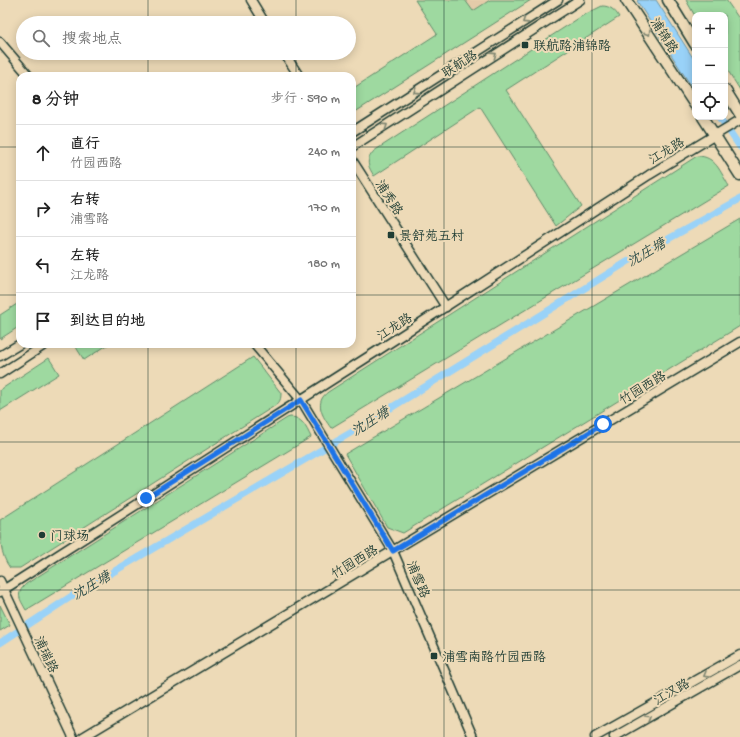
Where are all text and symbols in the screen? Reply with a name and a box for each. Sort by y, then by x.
map controls [692,12,728,120]
button: + [692,12,728,48]
street label: 浦锦路 [646,15,681,57]
search box [16,16,356,60]
one-way arrow [523,16,530,23]
icon: search [30,27,52,49]
one-way arrow [643,28,650,35]
text: 搜索地点 [62,31,122,49]
place label: 联航路浦锦路 [533,38,611,55]
marker: 联航路浦锦路 [520,40,530,50]
street label: 联航路 [439,47,481,82]
button: − [692,48,728,84]
one-way arrow [490,52,497,60]
button: locate [692,84,728,120]
one-way arrow [413,86,420,94]
text: 8 分钟 [32,91,79,111]
text: 步行 · 590 m [271,92,340,107]
one-way arrow [381,123,388,131]
street label: 江龙路 [646,135,688,169]
text: 直行 [70,136,100,154]
icon: ahead [32,142,54,164]
text: 240 m [308,145,340,160]
text: 竹园西路 [70,157,122,172]
street label: 浦秀路 [371,177,406,219]
text: 右转 [70,192,100,210]
icon: right [32,198,54,220]
text: 170 m [308,201,340,216]
text: 浦雪路 [70,213,109,228]
place label: 景舒苑五村 [399,228,464,245]
marker: 景舒苑五村 [386,230,396,240]
water label: 沈庄塘 [624,234,671,272]
text: 左转 [70,248,100,266]
icon: left [32,254,54,276]
text: 180 m [308,257,340,272]
text: 江龙路 [70,269,109,284]
icon: arrive [32,310,54,332]
street label: 江龙路 [374,310,416,345]
text: 到达目的地 [70,313,145,331]
street label: 竹园西路 [617,368,669,409]
water label: 沈庄塘 [348,403,395,441]
route start [594,415,612,433]
route end [137,489,155,507]
place label: 门球场 [50,529,89,545]
marker: 门球场 [37,530,47,540]
street label: 竹园西路 [329,542,381,583]
street label: 浦雪路 [402,559,432,601]
water label: 沈庄塘 [69,567,116,605]
street label: 浦瑞路 [30,634,61,676]
place label: 浦雪南路竹园西路 [442,650,546,666]
marker: 浦雪南路竹园西路 [429,651,439,661]
one-way arrow [703,670,710,677]
street label: 江汉路 [651,676,693,709]
one-way arrow [644,715,651,722]

